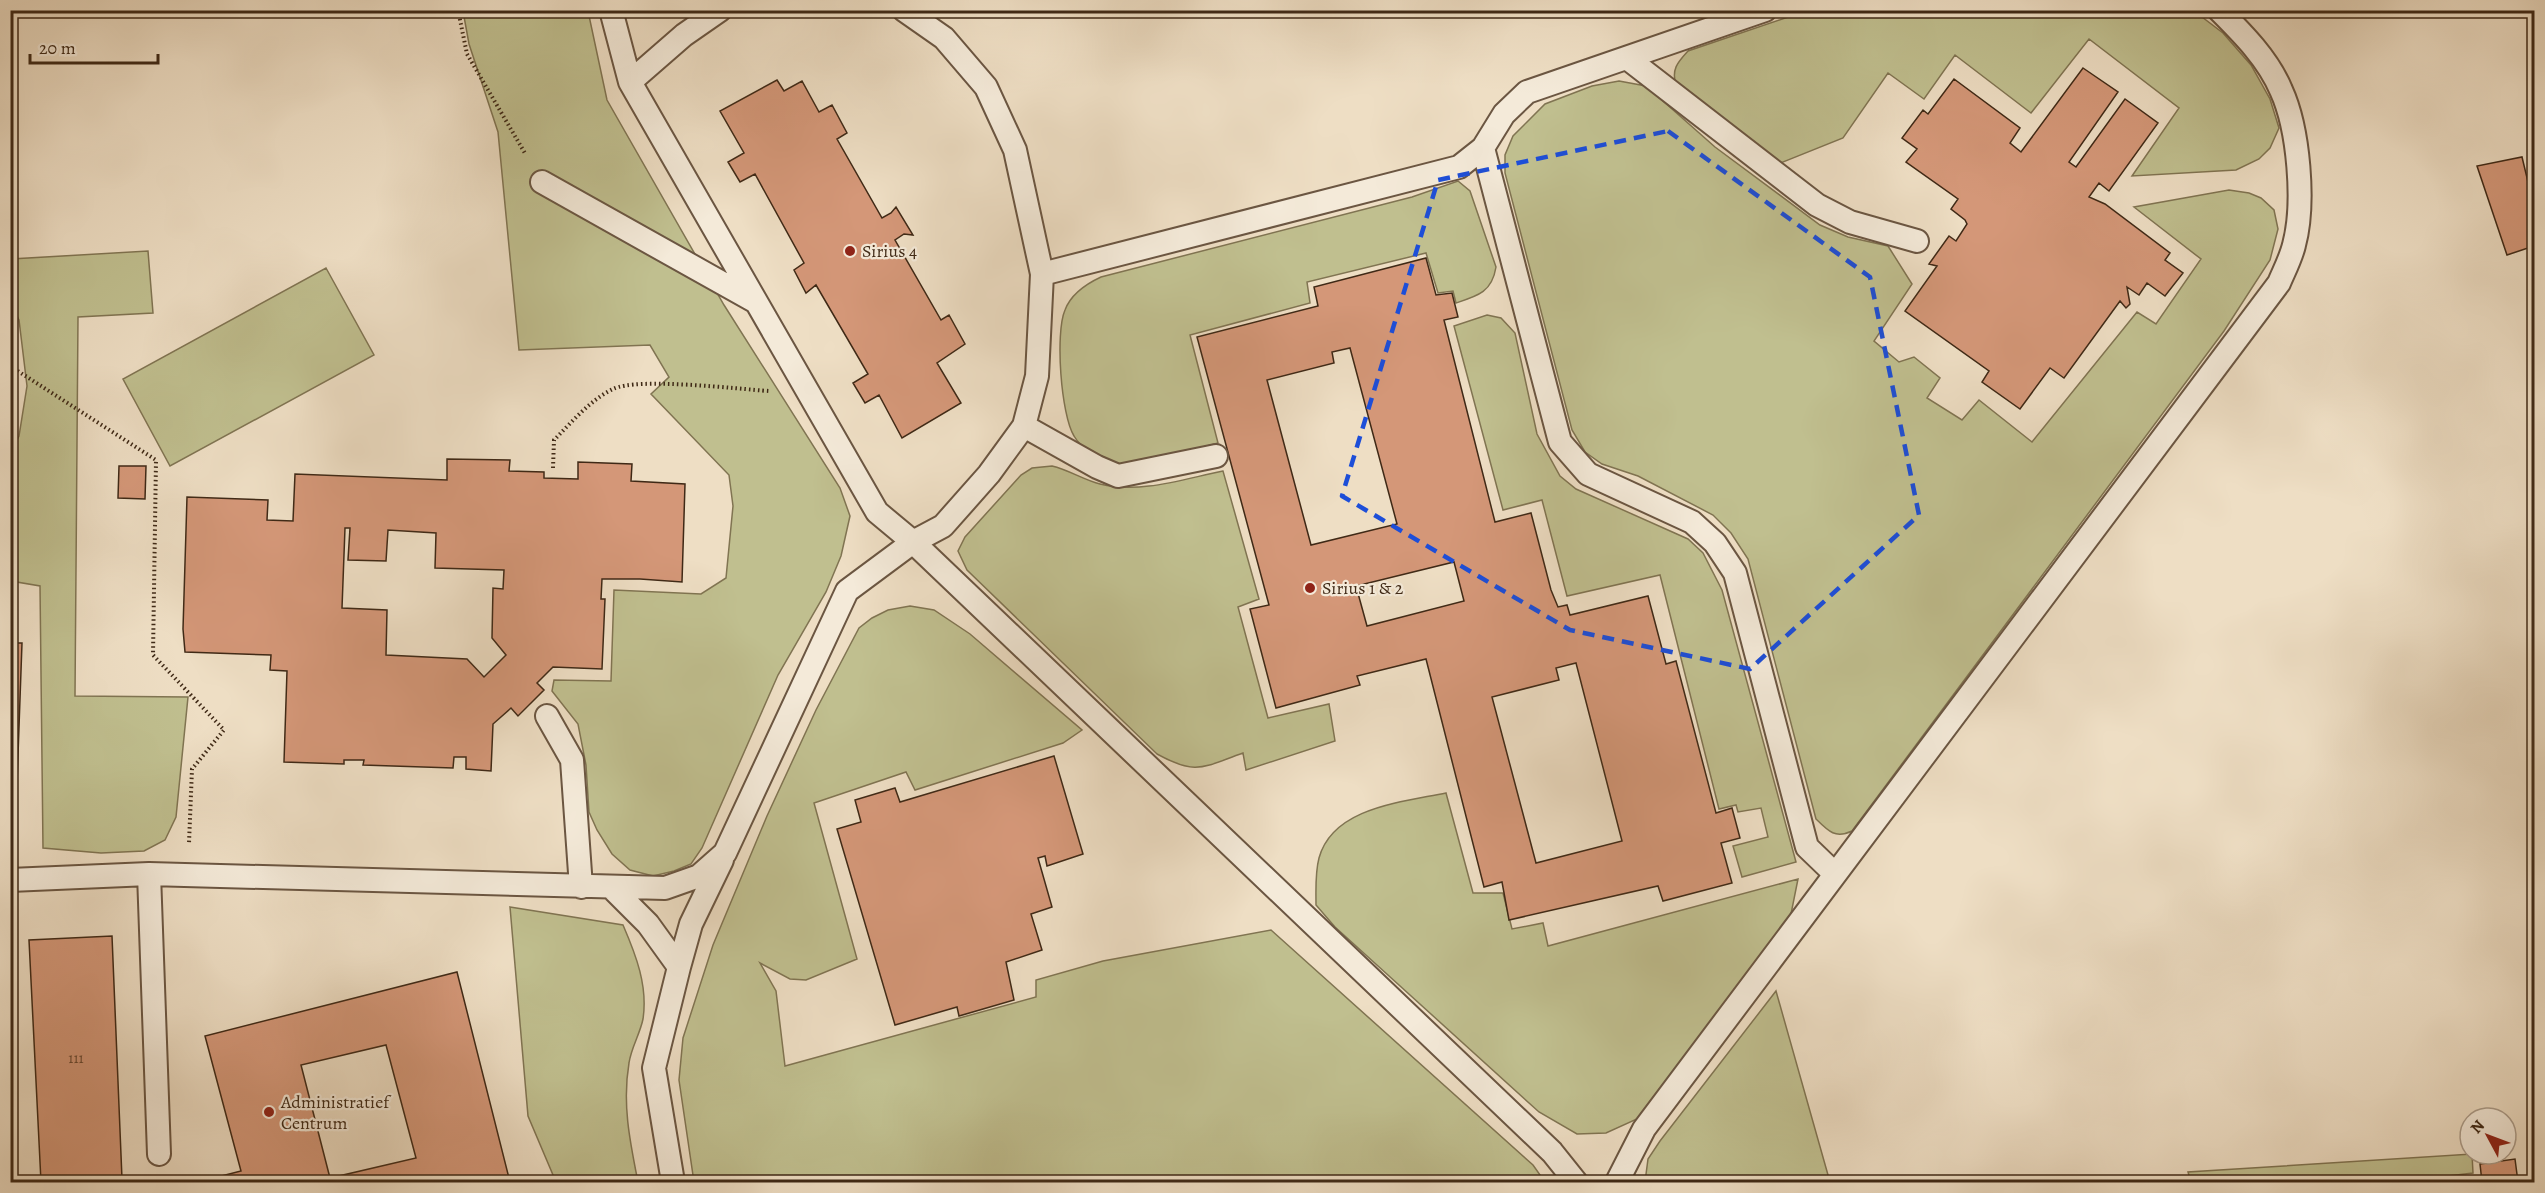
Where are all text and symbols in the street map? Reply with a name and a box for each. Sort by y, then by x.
scale bar [30,27,158,65]
text: 20 m [39,36,76,60]
place label: Sirius 4 [862,239,917,263]
marker: Sirius 4 [843,244,857,258]
place label: Sirius 1 & 2 [1322,576,1404,600]
marker: Sirius 1 & 2 [1303,581,1317,595]
house number: 111 [68,1048,84,1068]
place label: Administratief Centrum [280,1090,392,1135]
marker: Administratief Centrum [262,1105,276,1119]
north arrow [2458,1106,2518,1166]
text: N [2465,1115,2490,1138]

